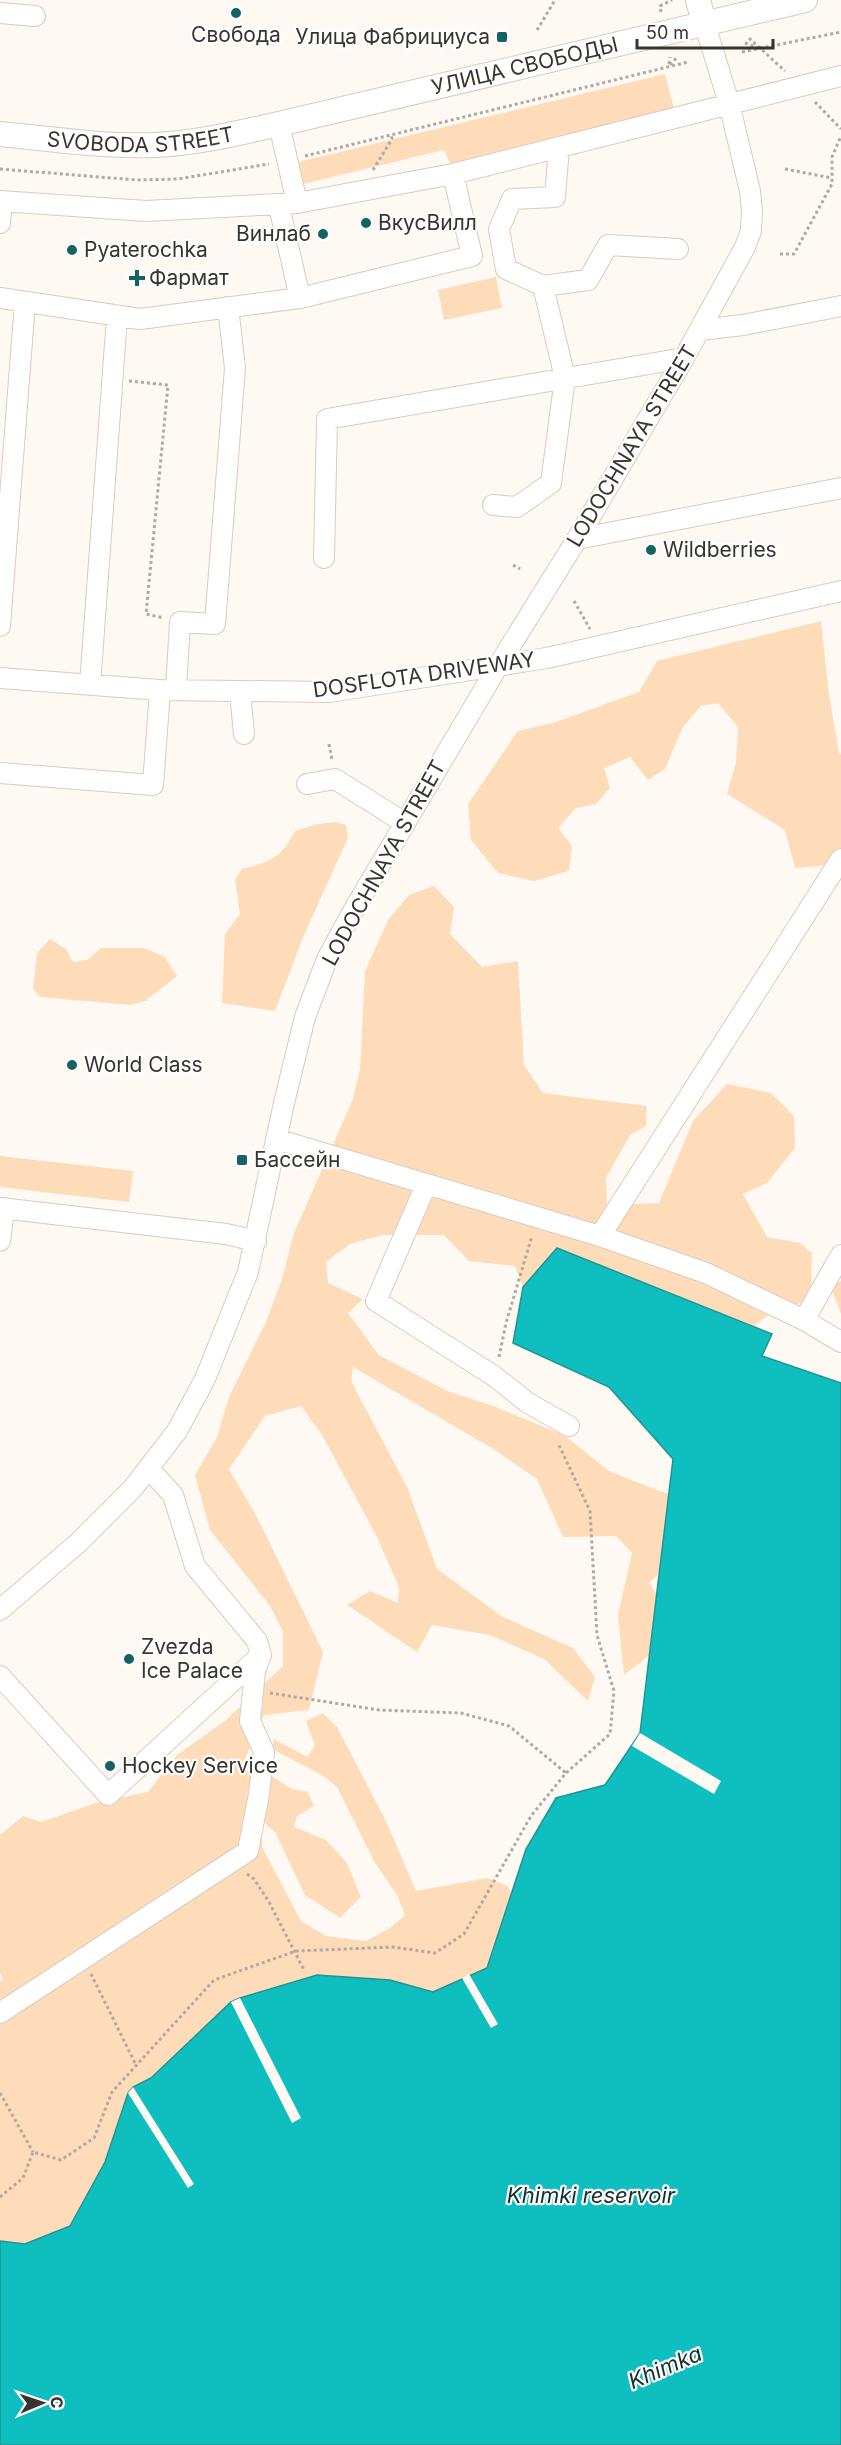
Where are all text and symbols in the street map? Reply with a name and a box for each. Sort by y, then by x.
marker: Свобода [229,6,243,20]
scale bar [637,12,774,50]
place label: Свобода [191,22,281,47]
text: 50 m [646,22,689,43]
place label: Улица Фабрициуса [295,24,490,49]
marker: Улица Фабрициуса [495,30,509,44]
street label: УЛИЦА СВОБОДЫ [429,32,620,100]
street label: SVOBODA STREET [46,121,236,157]
place label: ВкусВилл [378,210,477,235]
marker: ВкусВилл [359,216,373,230]
place label: Винлаб [236,221,311,246]
marker: Винлаб [316,227,330,241]
place label: Pyaterochka [84,237,208,262]
marker: Pyaterochka [65,243,79,257]
place label: Фармат [149,265,229,290]
marker: Фармат [130,271,144,285]
street label: LODOCHNAYA STREET [561,340,702,551]
place label: Wildberries [663,537,777,562]
marker: Wildberries [644,543,658,557]
street label: DOSFLOTA DRIVEWAY [311,647,537,702]
street label: LODOCHNAYA STREET [317,756,450,970]
place label: World Class [84,1052,203,1077]
marker: World Class [65,1058,79,1072]
place label: Бассейн [254,1147,340,1172]
marker: Бассейн [235,1153,249,1167]
place label: Zvezda Ice Palace [141,1634,243,1683]
marker: Zvezda Ice Palace [122,1652,136,1666]
place label: Hockey Service [122,1753,278,1778]
marker: Hockey Service [103,1759,117,1773]
water label: Khimki reservoir [507,2182,676,2208]
water label: Khimka [624,2340,706,2394]
north arrow [12,2373,72,2433]
text: С [47,2396,67,2409]

